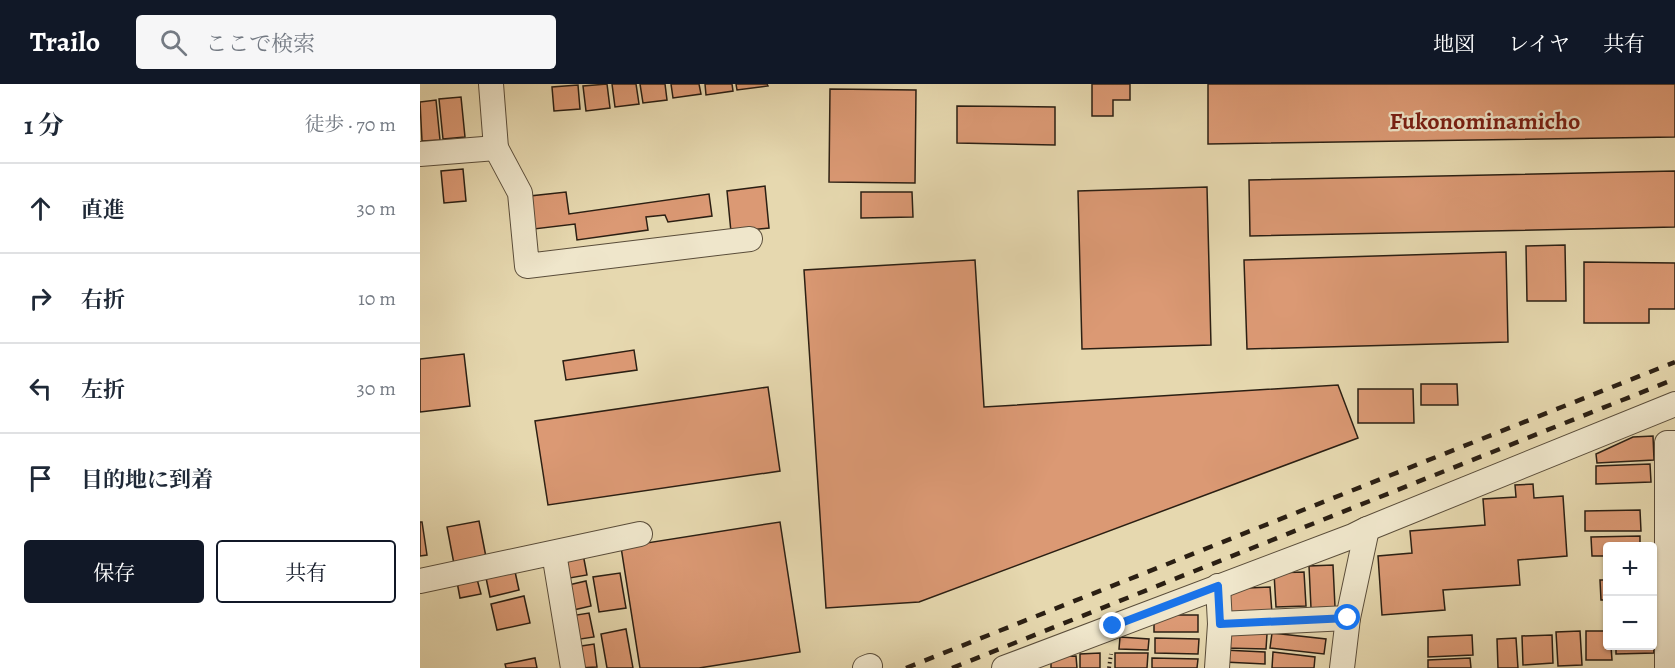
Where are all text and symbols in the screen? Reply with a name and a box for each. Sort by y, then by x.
search box [136,15,556,69]
text: Trailo [30,23,100,61]
icon: search [157,26,190,59]
text: ここで検索 [205,29,315,59]
text: 地図 [1433,30,1475,58]
text: レイヤ [1508,30,1570,58]
text: 共有 [1603,30,1645,58]
district label: Fukonominamicho [1390,105,1580,137]
text: 1 分 [24,108,64,143]
text: 徒歩 · 70 m [304,111,396,138]
icon: ahead [24,192,57,225]
text: 直進 [81,195,125,225]
text: 30 m [356,195,396,222]
icon: right [24,282,57,315]
text: 右折 [81,285,125,315]
text: 10 m [358,285,396,312]
icon: left [24,372,57,405]
text: 左折 [81,375,125,405]
text: 30 m [356,375,396,402]
icon: arrive [24,462,57,495]
text: 目的地に到着 [81,465,213,495]
button: 保存 [24,540,204,603]
button: 共有 [216,540,396,603]
map controls [1603,542,1657,650]
button: + [1603,542,1657,596]
button: − [1603,596,1657,650]
route start [1334,604,1360,630]
route end [1099,612,1125,638]

